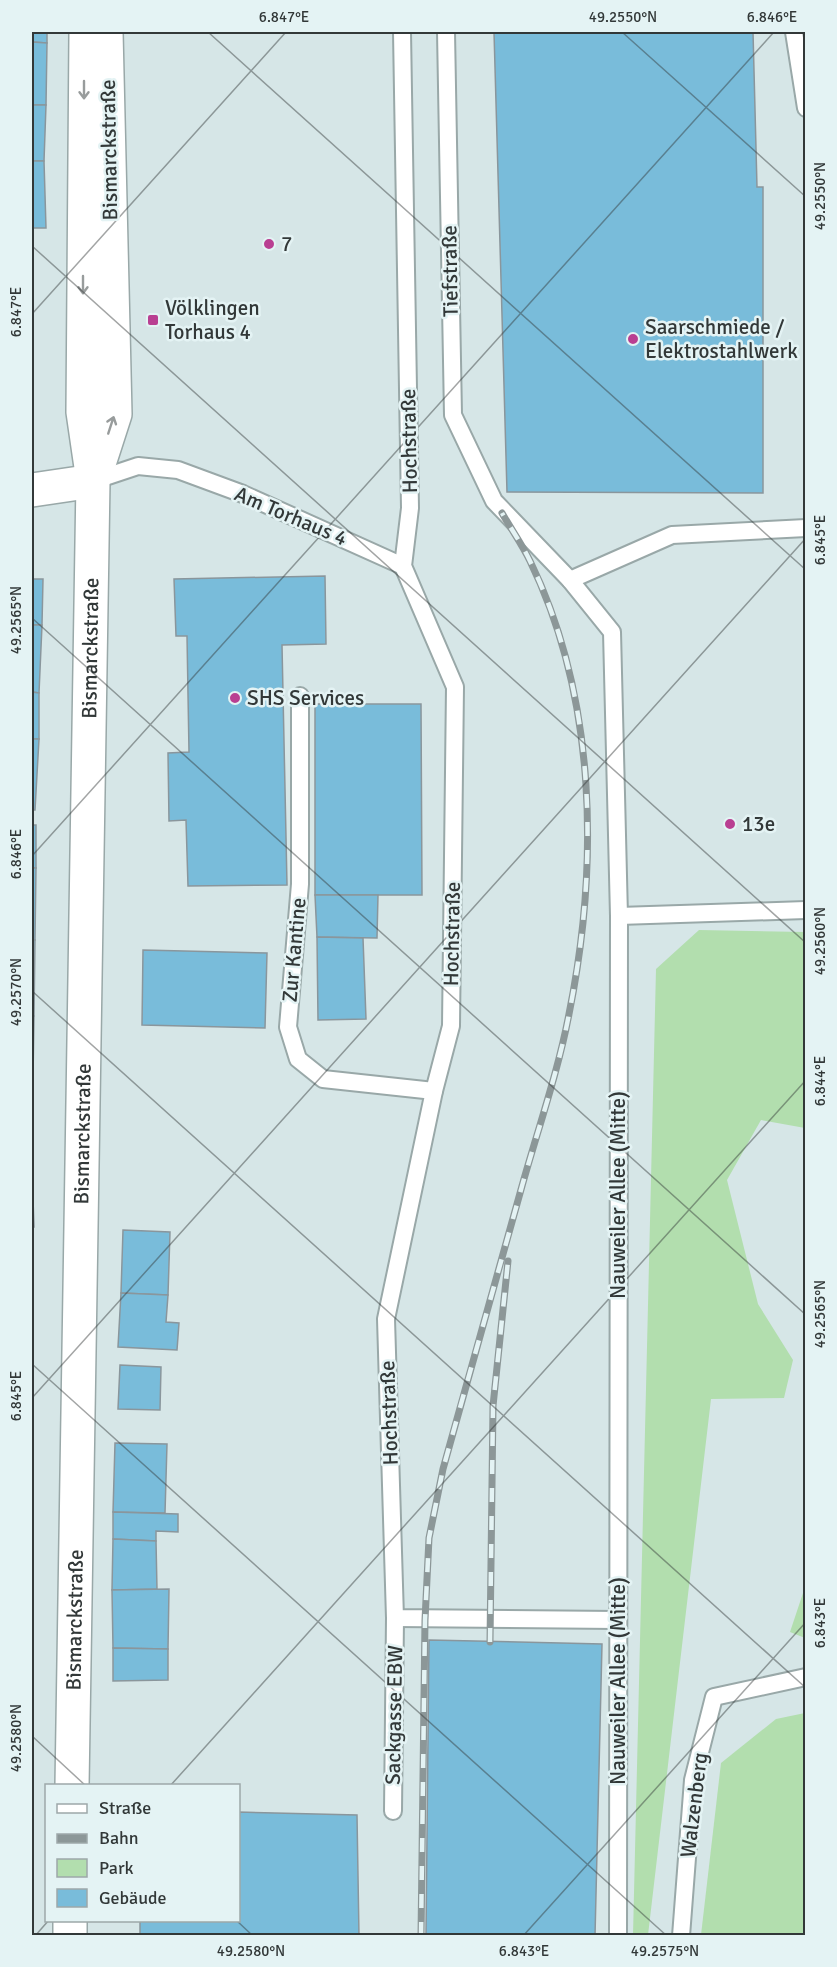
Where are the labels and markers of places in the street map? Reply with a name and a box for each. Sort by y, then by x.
place label: 7 [281,231,292,257]
marker: 7 [262,237,276,251]
place label: Völklingen Torhaus 4 [165,295,260,345]
marker: Völklingen Torhaus 4 [146,313,160,327]
place label: Saarschmiede / Elektrostahlwerk [645,314,798,364]
marker: Saarschmiede / Elektrostahlwerk [626,332,640,346]
place label: SHS Services [247,685,364,711]
marker: SHS Services [228,691,242,705]
place label: 13e [742,811,775,837]
marker: 13e [723,817,737,831]

